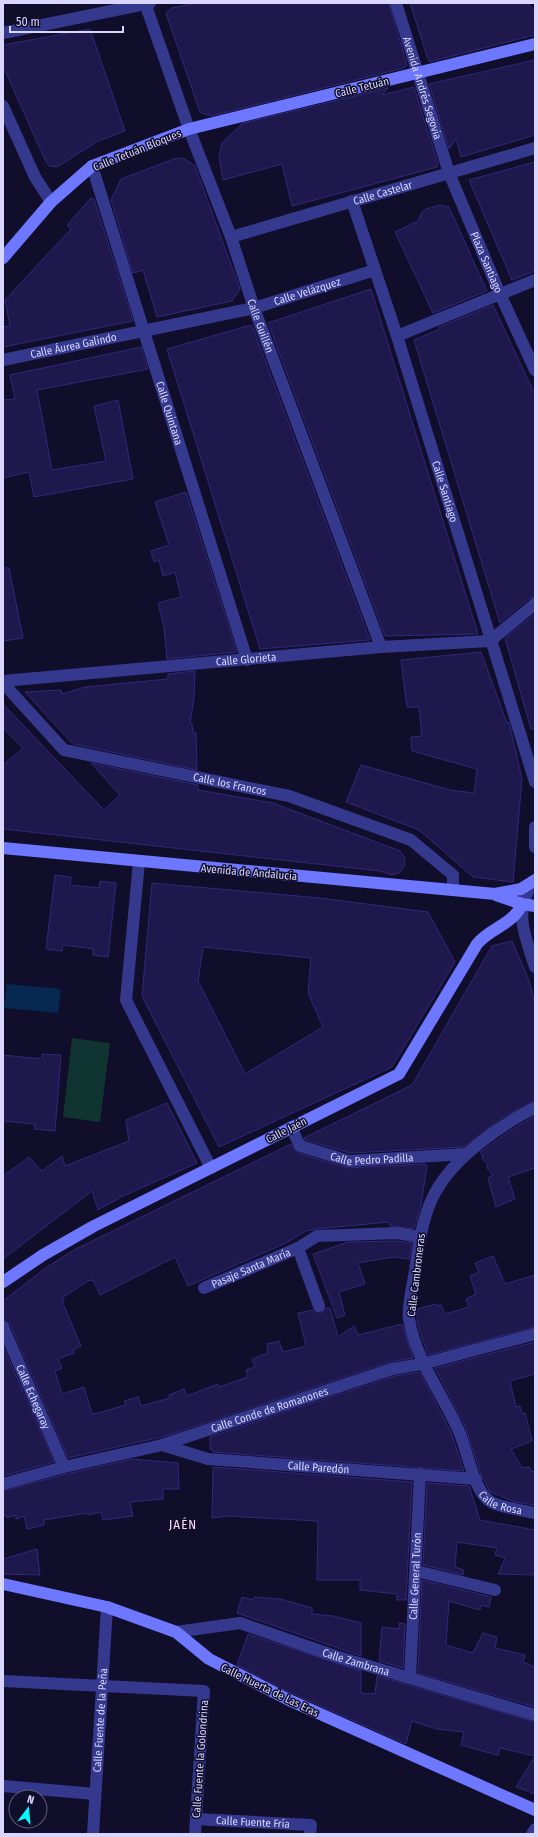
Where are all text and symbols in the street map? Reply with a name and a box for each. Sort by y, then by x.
scale bar [10,8,123,34]
text: 50 m [16,15,40,29]
street label: Avenida Andrés Segovia [400,35,444,141]
street label: Calle Tetuán [334,75,390,100]
street label: Calle Tetuán Bloques [91,127,183,174]
street label: Calle Castelar [352,178,414,208]
street label: Plaza Santiago [468,230,505,295]
street label: Calle Velázquez [272,275,343,308]
street label: Calle Guillén [245,297,276,355]
street label: Calle Áurea Galindo [29,331,118,361]
street label: Calle Quintana [153,380,185,447]
street label: Calle Santiago [429,459,460,524]
street label: Calle Glorieta [215,650,277,669]
street label: Calle los Francos [192,771,268,798]
street label: Avenida de Andalucía [200,862,298,883]
street label: Calle Jaén [264,1115,309,1146]
street label: Calle Pedro Padilla [329,1150,414,1168]
street label: Calle Cambroneras [405,1232,428,1317]
street label: Pasaje Santa María [210,1246,293,1291]
street label: Calle Echegaray [13,1362,53,1431]
street label: Calle Conde de Romanones [209,1384,330,1435]
street label: Calle Paredón [287,1459,350,1477]
street label: Calle Rosa [476,1489,523,1517]
district label: JAÉN [169,1517,197,1532]
street label: Calle General Turón [407,1532,424,1620]
street label: Calle Zambrana [321,1646,391,1679]
street label: Calle Huerta de Las Eras [219,1661,321,1720]
street label: Calle Fuente de la Peña [91,1668,110,1773]
street label: Calle Fuente la Golondrina [190,1700,211,1819]
north arrow [8,1789,48,1829]
text: N [26,1793,36,1807]
street label: Calle Fuente Fría [216,1814,290,1831]

